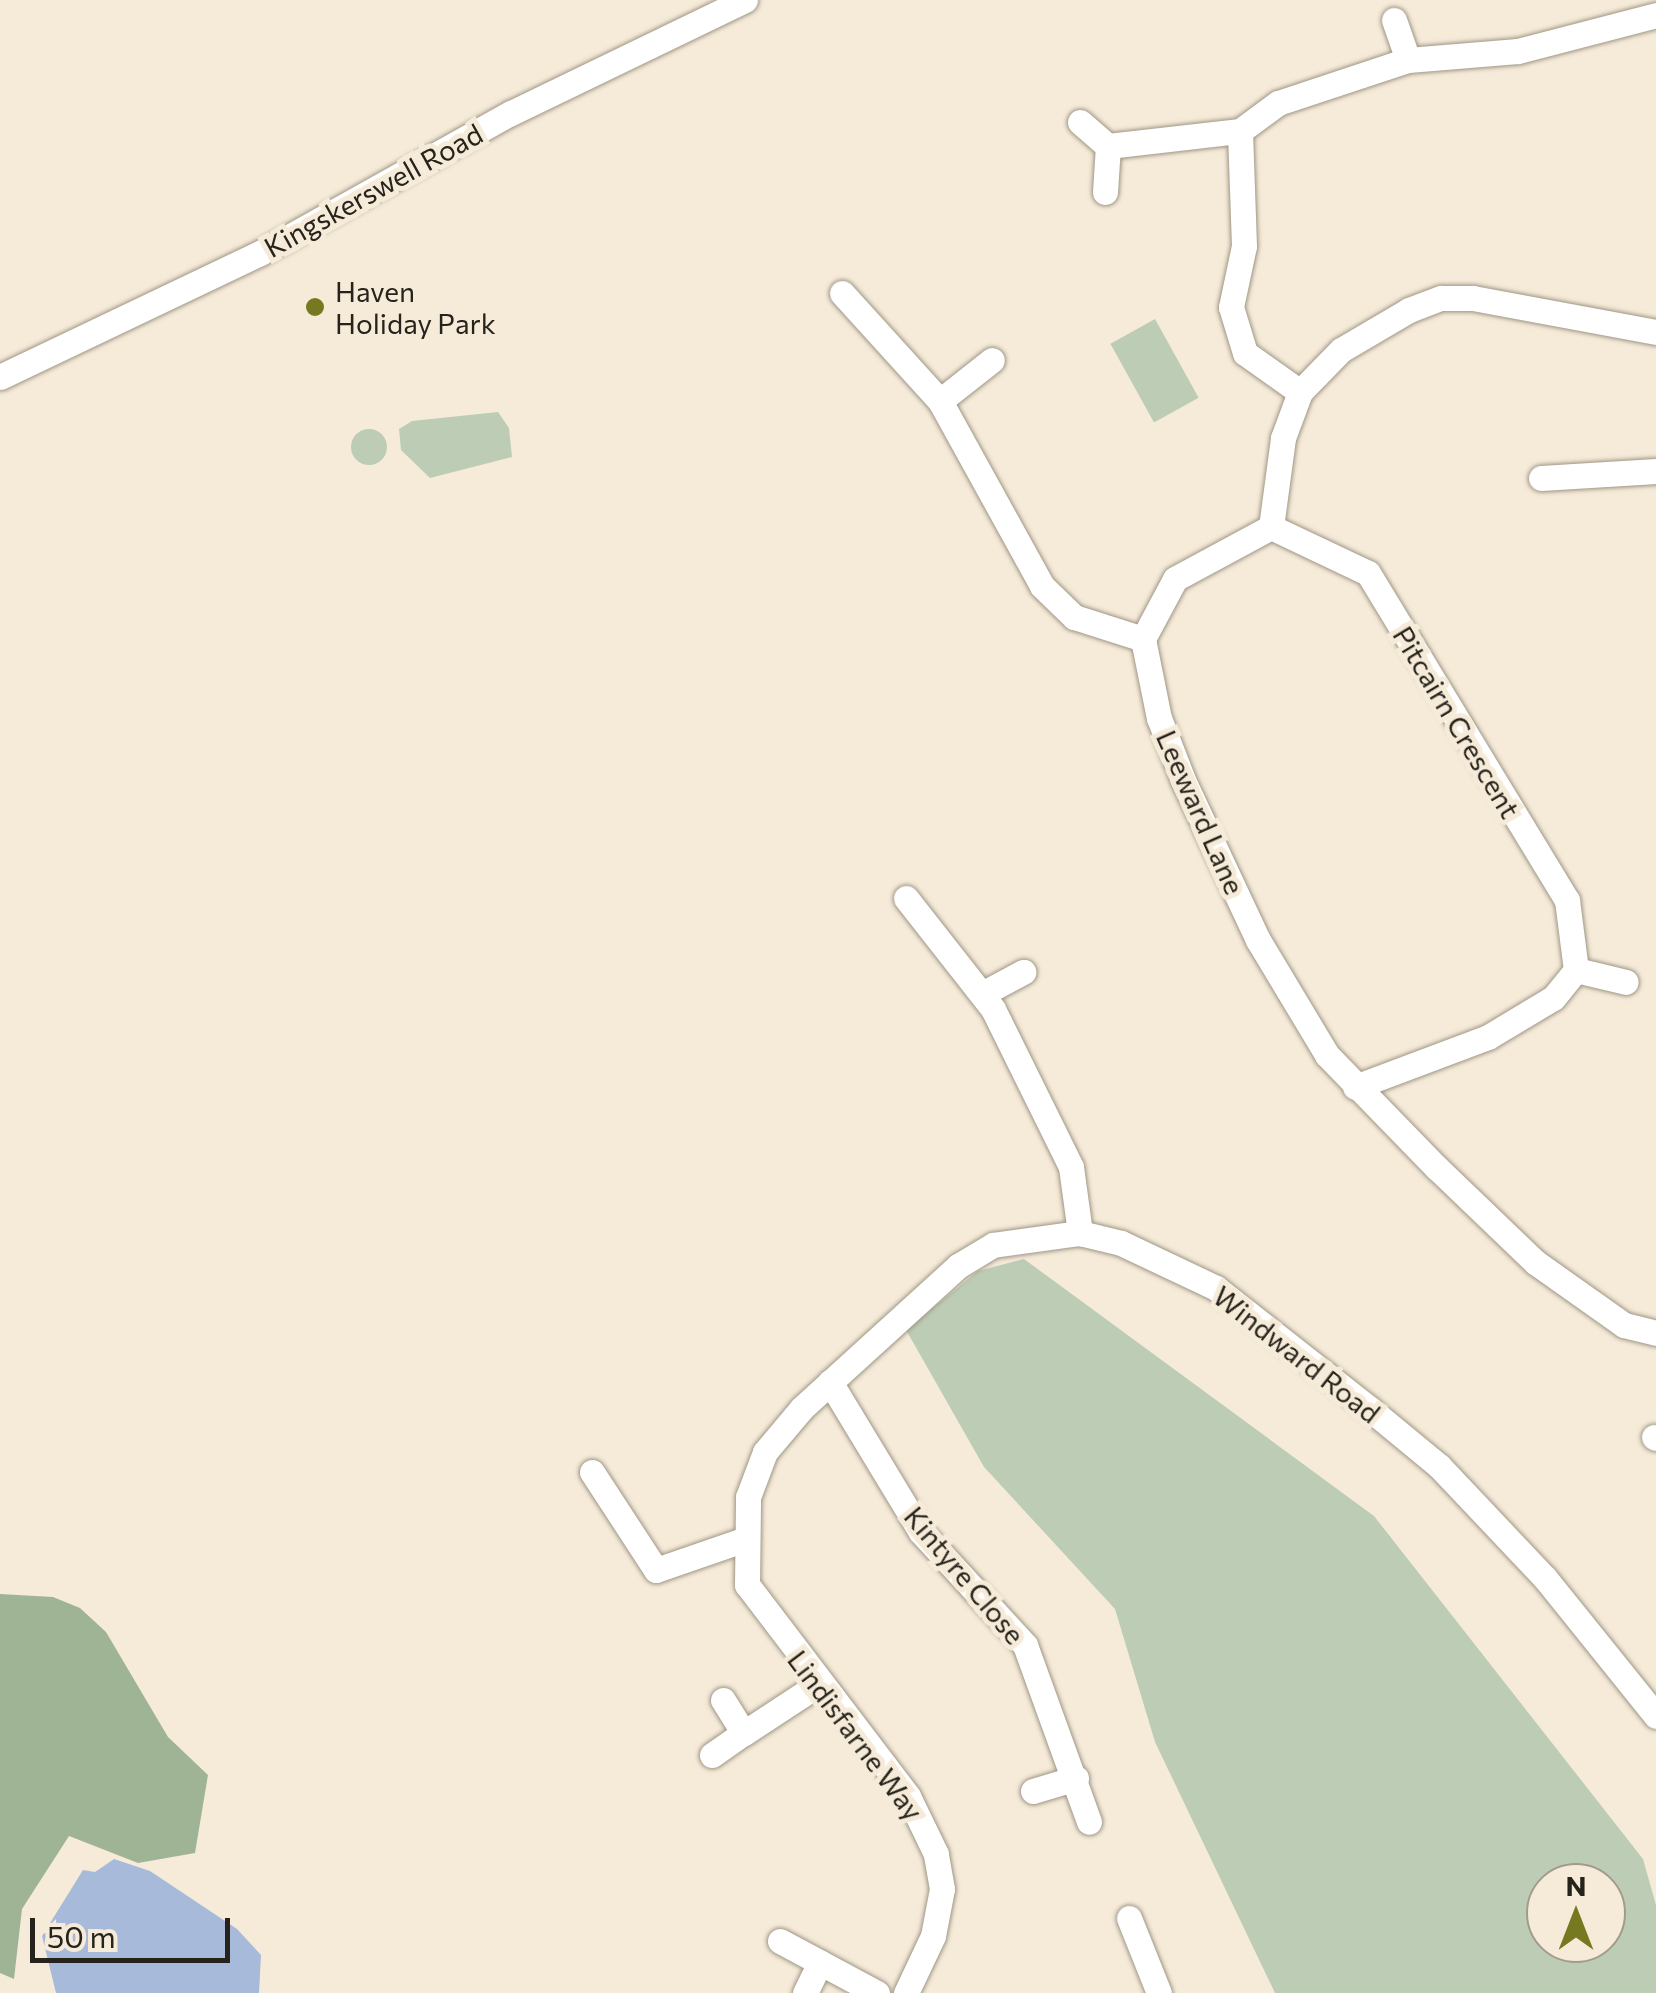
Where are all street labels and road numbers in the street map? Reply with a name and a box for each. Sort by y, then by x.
street label: Kingskerswell Road [258,116,488,264]
street label: Pitcairn Crescent [1386,620,1528,824]
street label: Leeward Lane [1150,725,1252,899]
street label: Windward Road [1207,1278,1387,1430]
street label: Kintyre Close [898,1499,1032,1651]
street label: Lindisfarne Way [781,1643,931,1827]

